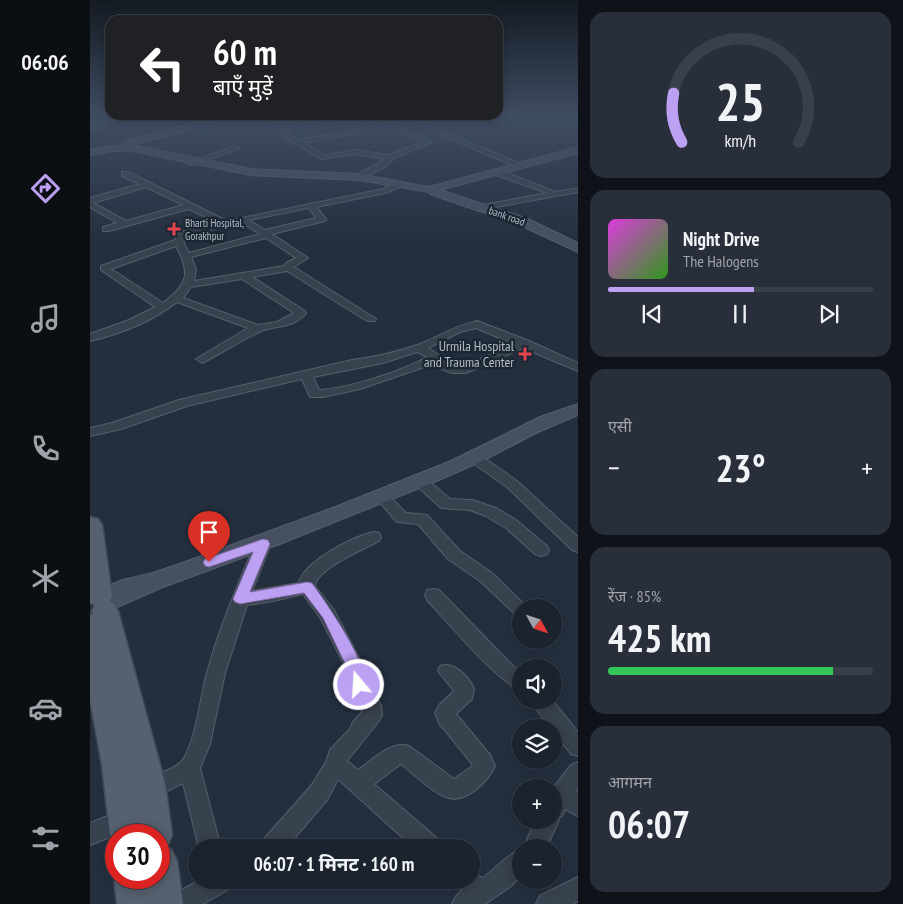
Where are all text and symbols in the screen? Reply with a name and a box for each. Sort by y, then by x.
text: 60 m [213,29,277,75]
icon: left [130,35,195,100]
text: 06:06 [21,48,69,76]
text: 25 [716,68,765,135]
text: बाएँ मुड़ें [213,73,273,101]
text: km/h [725,129,756,152]
icon: directions [28,171,63,206]
street label: bank road [487,203,527,229]
place label: Bharti Hospital, Gorakhpur [185,216,244,243]
marker: Bharti Hospital, Gorakhpur [167,222,181,236]
text: Night Drive [683,227,760,251]
text: The Halogens [683,251,759,271]
icon: previous [638,300,666,328]
icon: pause [726,300,754,328]
icon: next [815,300,843,328]
icon: music [28,301,63,336]
place label: Urmila Hospital and Trauma Center [424,337,515,371]
marker: Urmila Hospital and Trauma Center [518,347,532,361]
text: एसी [608,416,632,436]
icon: phone [28,431,63,466]
text: 23° [715,443,766,492]
text: − [608,449,620,486]
text: + [861,449,873,486]
pin [188,511,230,562]
icon: arrive [195,518,223,546]
icon: climate [28,561,63,596]
text: रेंज · 85% [608,586,661,606]
north arrow [512,599,562,649]
map controls [512,599,562,889]
text: 425 km [608,613,711,662]
position arrow [332,658,384,710]
button: sound [512,659,562,709]
icon: car [28,691,63,726]
button: layers [512,719,562,769]
text: आगमन [608,772,652,792]
button: + [512,779,562,829]
text: 06:07 [608,799,690,848]
icon: filters [28,821,63,856]
speed limit sign: 30 [105,824,170,889]
button: − [512,839,562,889]
text: 06:07 · 1 मिनट · 160 m [254,852,414,876]

